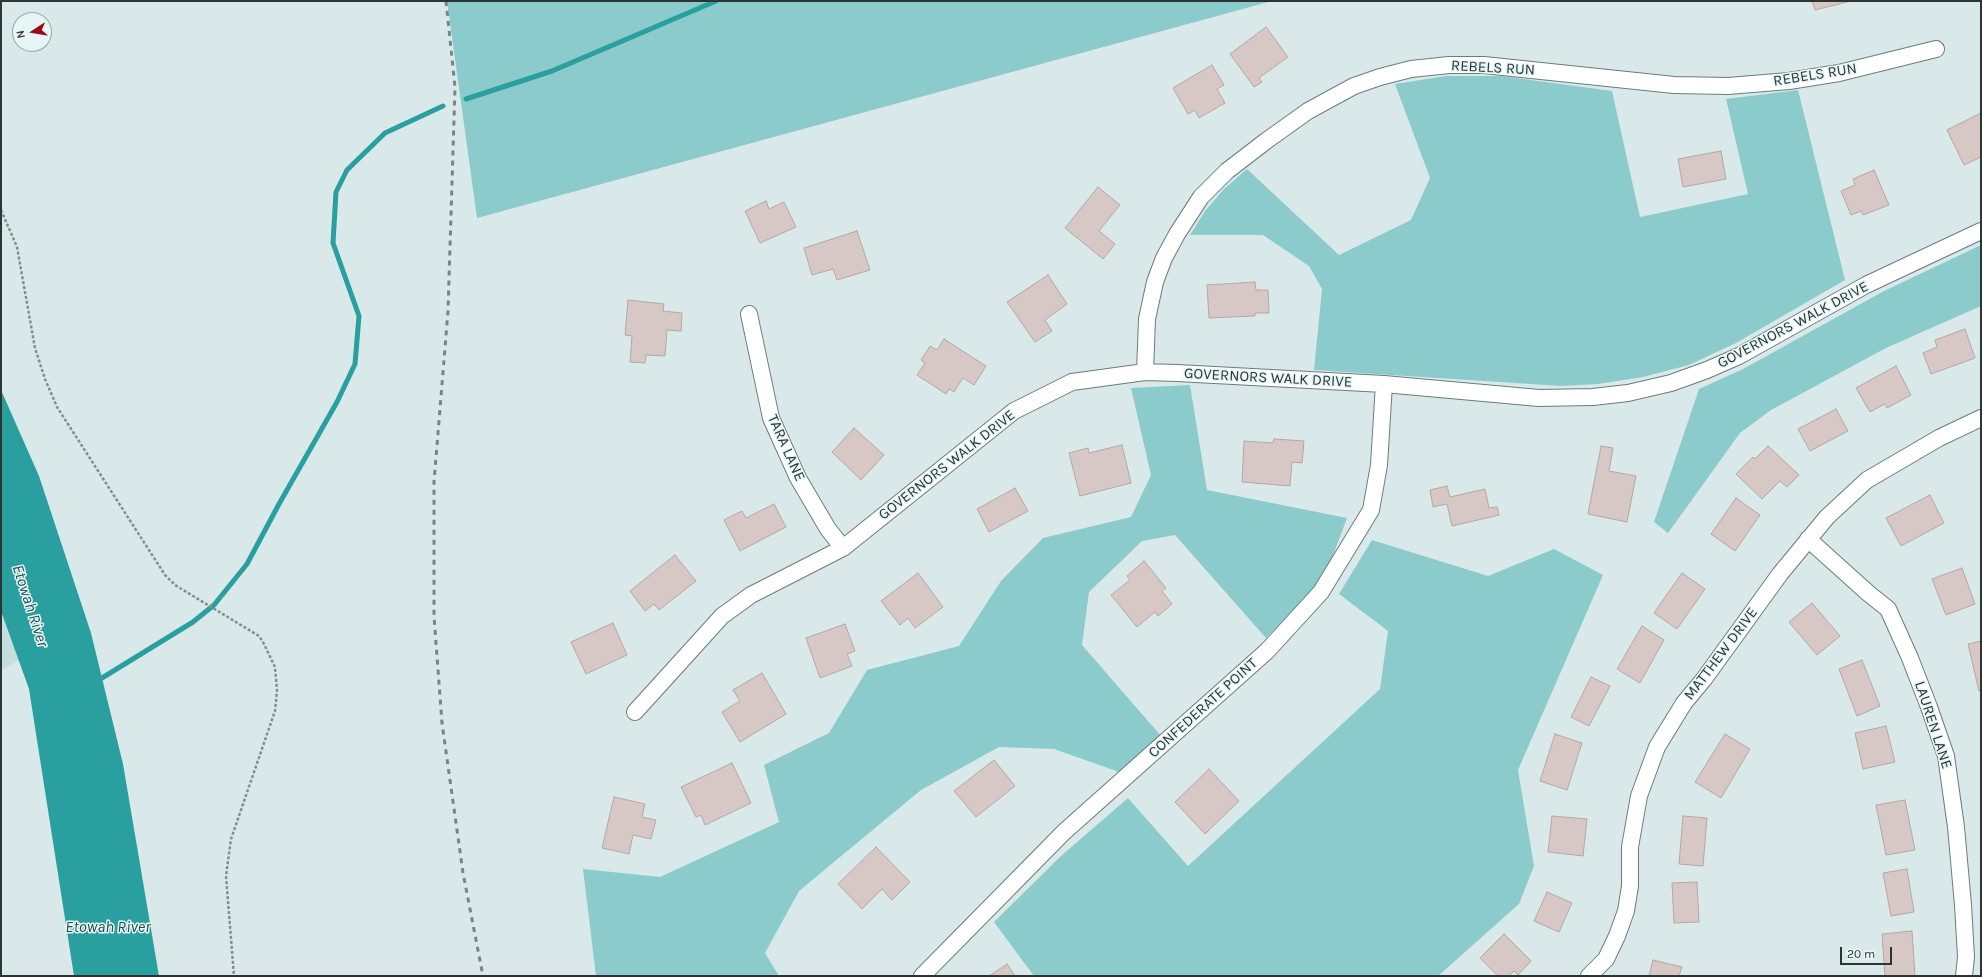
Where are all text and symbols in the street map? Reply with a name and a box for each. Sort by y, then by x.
north arrow [12,12,52,52]
text: N [14,29,28,40]
street label: REBELS RUN [1450,57,1536,79]
street label: REBELS RUN [1772,60,1858,90]
street label: GOVERNORS WALK DRIVE [1714,278,1872,372]
street label: GOVERNORS WALK DRIVE [1183,365,1353,391]
street label: GOVERNORS WALK DRIVE [875,406,1019,524]
street label: TARA LANE [763,412,809,484]
water label: Etowah River [8,562,52,650]
street label: MATTHEW DRIVE [1680,604,1762,704]
street label: CONFEDERATE POINT [1145,654,1261,762]
street label: LAUREN LANE [1910,679,1956,771]
water label: Etowah River [65,917,151,937]
scale bar [1842,939,1894,965]
text: 20 m [1847,947,1875,961]

